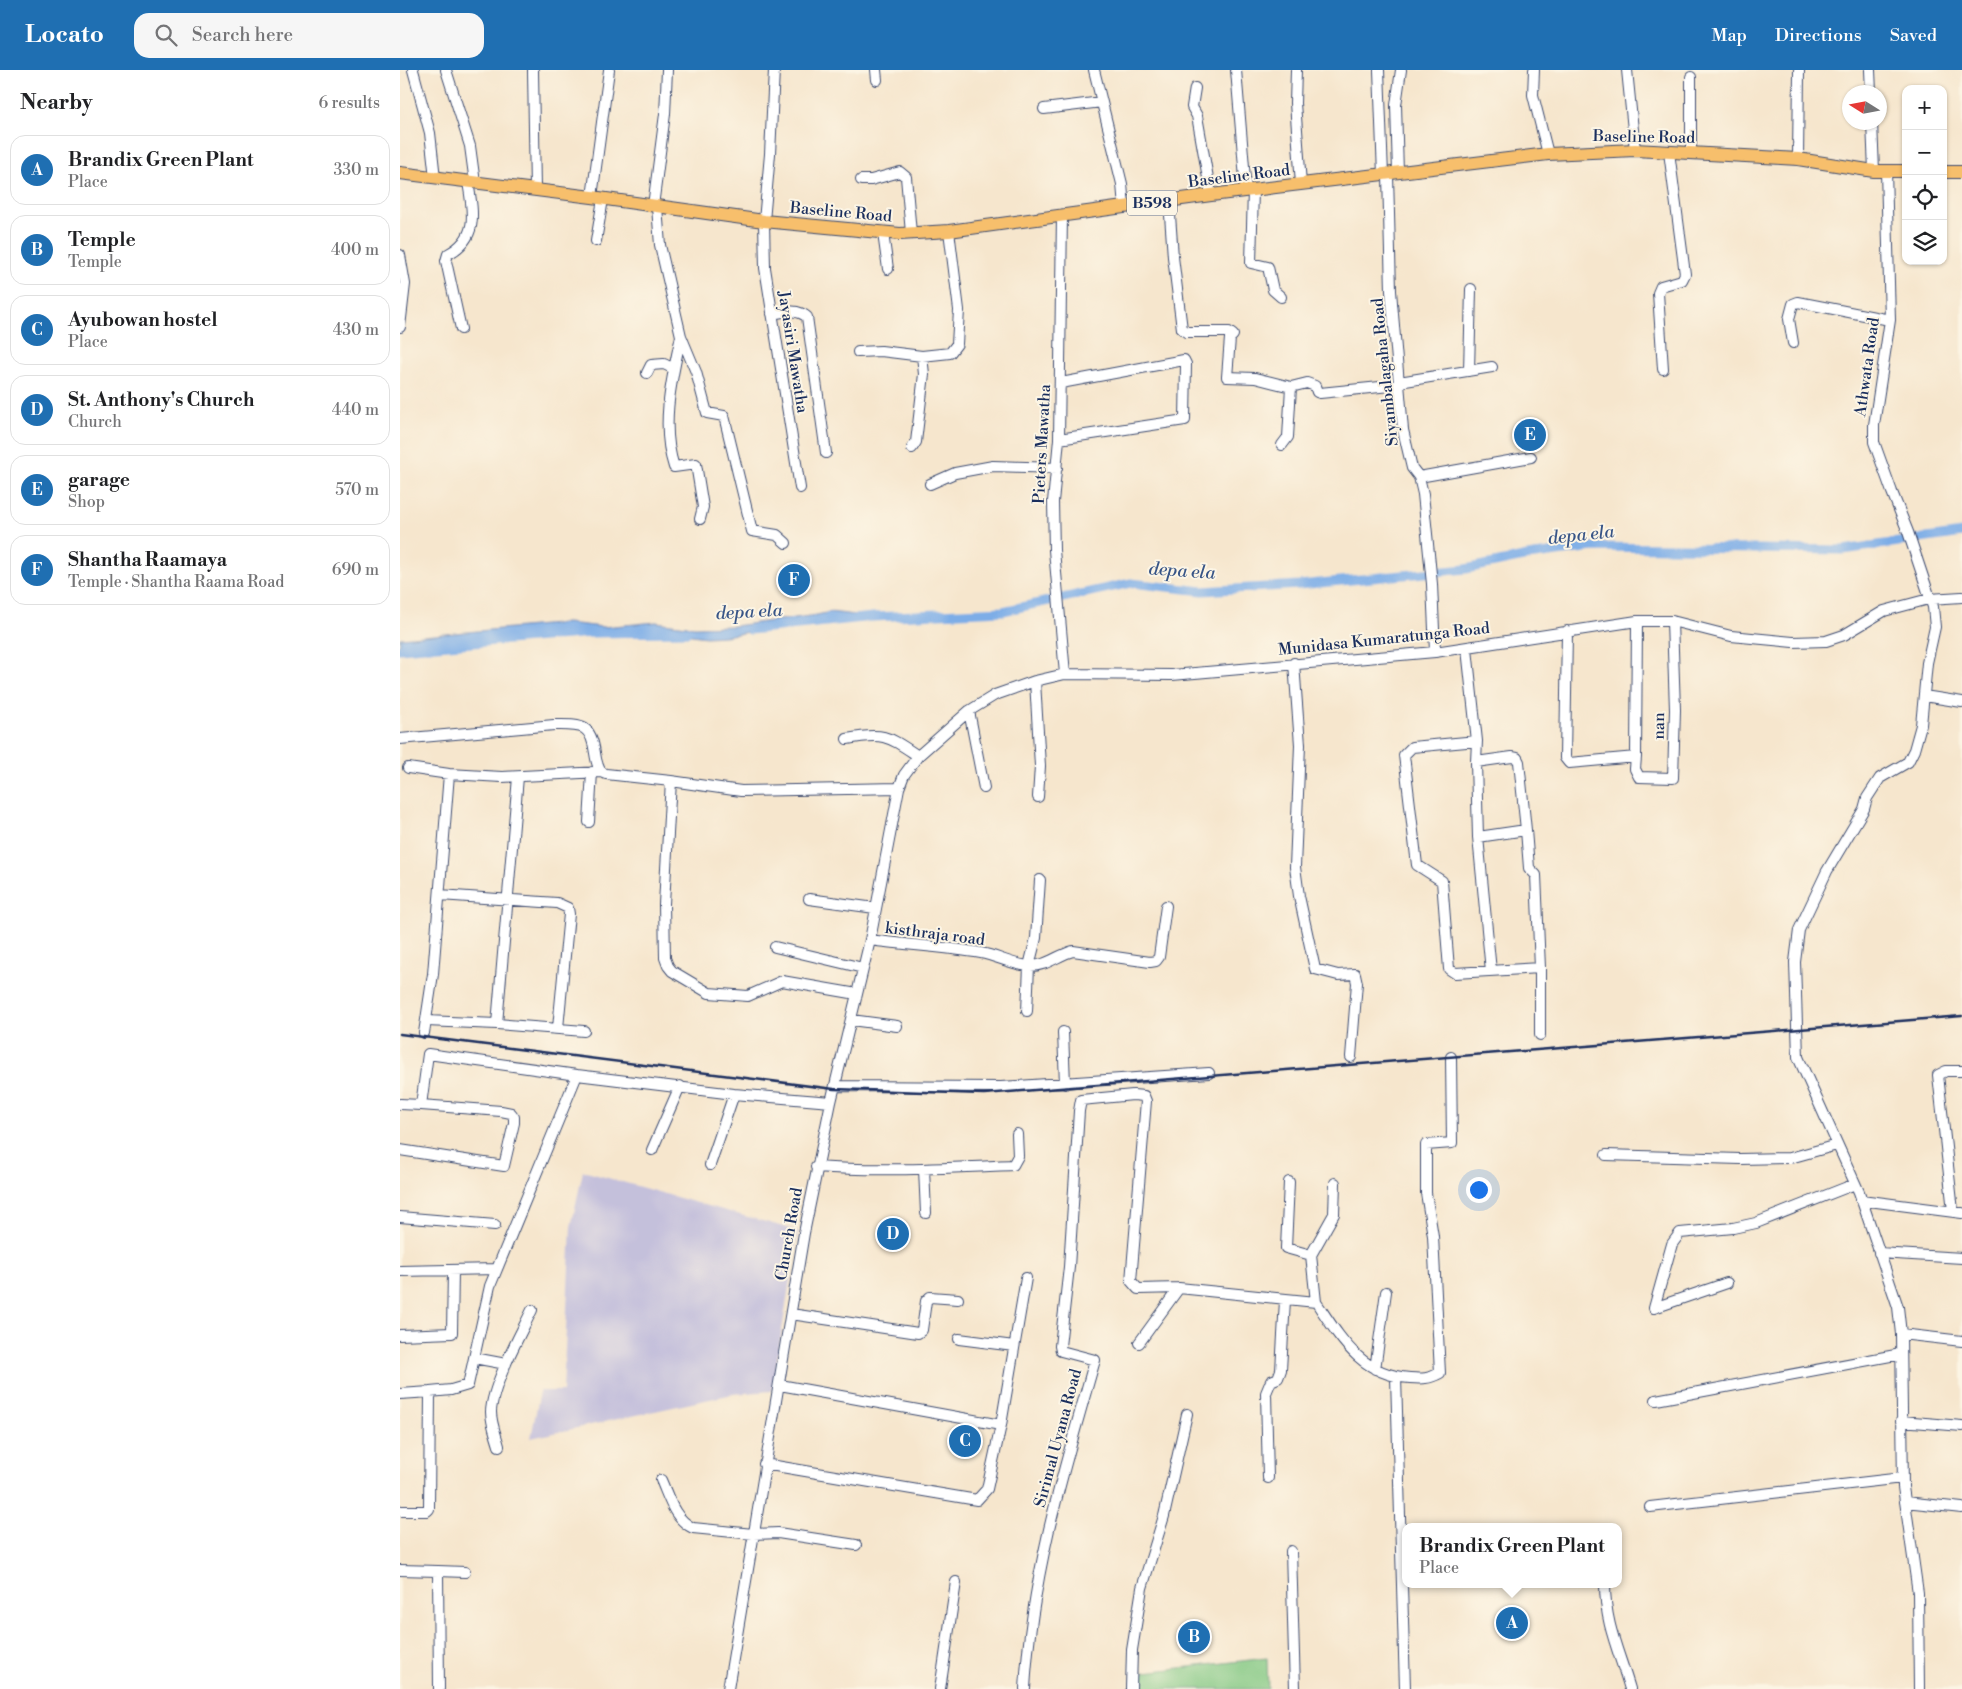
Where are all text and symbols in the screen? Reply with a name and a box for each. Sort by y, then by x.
search box [134,13,484,58]
text: Locato [25,20,104,50]
icon: search [152,21,180,49]
text: Search here [192,23,293,47]
text: Map [1711,24,1747,47]
text: Directions [1775,24,1862,47]
text: Saved [1890,24,1937,47]
north arrow [1842,85,1887,130]
map controls [1902,85,1947,265]
button: + [1902,85,1947,130]
text: Nearby [20,90,93,116]
text: 6 results [319,93,380,113]
street label: Baseline Road [1592,126,1695,148]
button: − [1902,130,1947,175]
text: Brandix Green Plant [68,148,254,172]
text: A [31,160,43,180]
text: 330 m [333,160,379,180]
street label: Baseline Road [1186,160,1291,192]
text: Place [68,172,108,192]
button: locate [1902,175,1947,220]
road number: B598 [1127,190,1177,216]
street label: Baseline Road [788,197,893,226]
button: layers [1902,220,1947,265]
text: Temple [68,228,136,252]
text: B [31,240,43,260]
text: 400 m [331,240,379,260]
text: Temple [68,252,122,272]
street label: Jayasiri Mawatha [773,288,813,415]
street label: Siyambalagaha Road [1367,297,1403,447]
text: Ayubowan hostel [68,308,217,332]
street label: Athwata Road [1850,316,1884,419]
text: C [31,320,43,340]
text: 430 m [333,320,379,340]
text: Place [68,332,108,352]
street label: Pieters Mawatha [1029,383,1055,504]
text: St. Anthony's Church [68,388,254,412]
text: D [31,400,43,420]
text: 440 m [332,400,379,420]
text: Church [68,412,122,432]
pin: E [1514,416,1546,454]
text: garage [68,468,130,492]
text: E [31,480,43,500]
text: 570 m [335,480,379,500]
text: Shop [68,492,105,512]
water label: depa ela [1547,520,1616,550]
text: Shantha Raamaya [68,548,227,572]
water label: depa ela [1148,557,1217,585]
text: F [31,560,43,580]
text: 690 m [332,560,379,580]
pin: F [778,561,810,599]
text: Temple · Shantha Raama Road [68,572,284,592]
water label: depa ela [715,599,784,625]
street label: Munidasa Kumaratunga Road [1277,618,1491,660]
street label: nan [1649,712,1669,740]
street label: kisthraja road [884,918,986,950]
your location [1466,1177,1492,1203]
street label: Church Road [771,1186,807,1282]
pin: D [877,1215,909,1253]
street label: Sirimal Uyana Road [1030,1366,1086,1510]
pin: C [949,1422,981,1460]
popup [1402,1523,1622,1588]
text: Brandix Green Plant [1419,1534,1605,1558]
text: Place [1419,1558,1459,1578]
pin: A [1496,1604,1528,1642]
pin: B [1178,1618,1210,1656]

